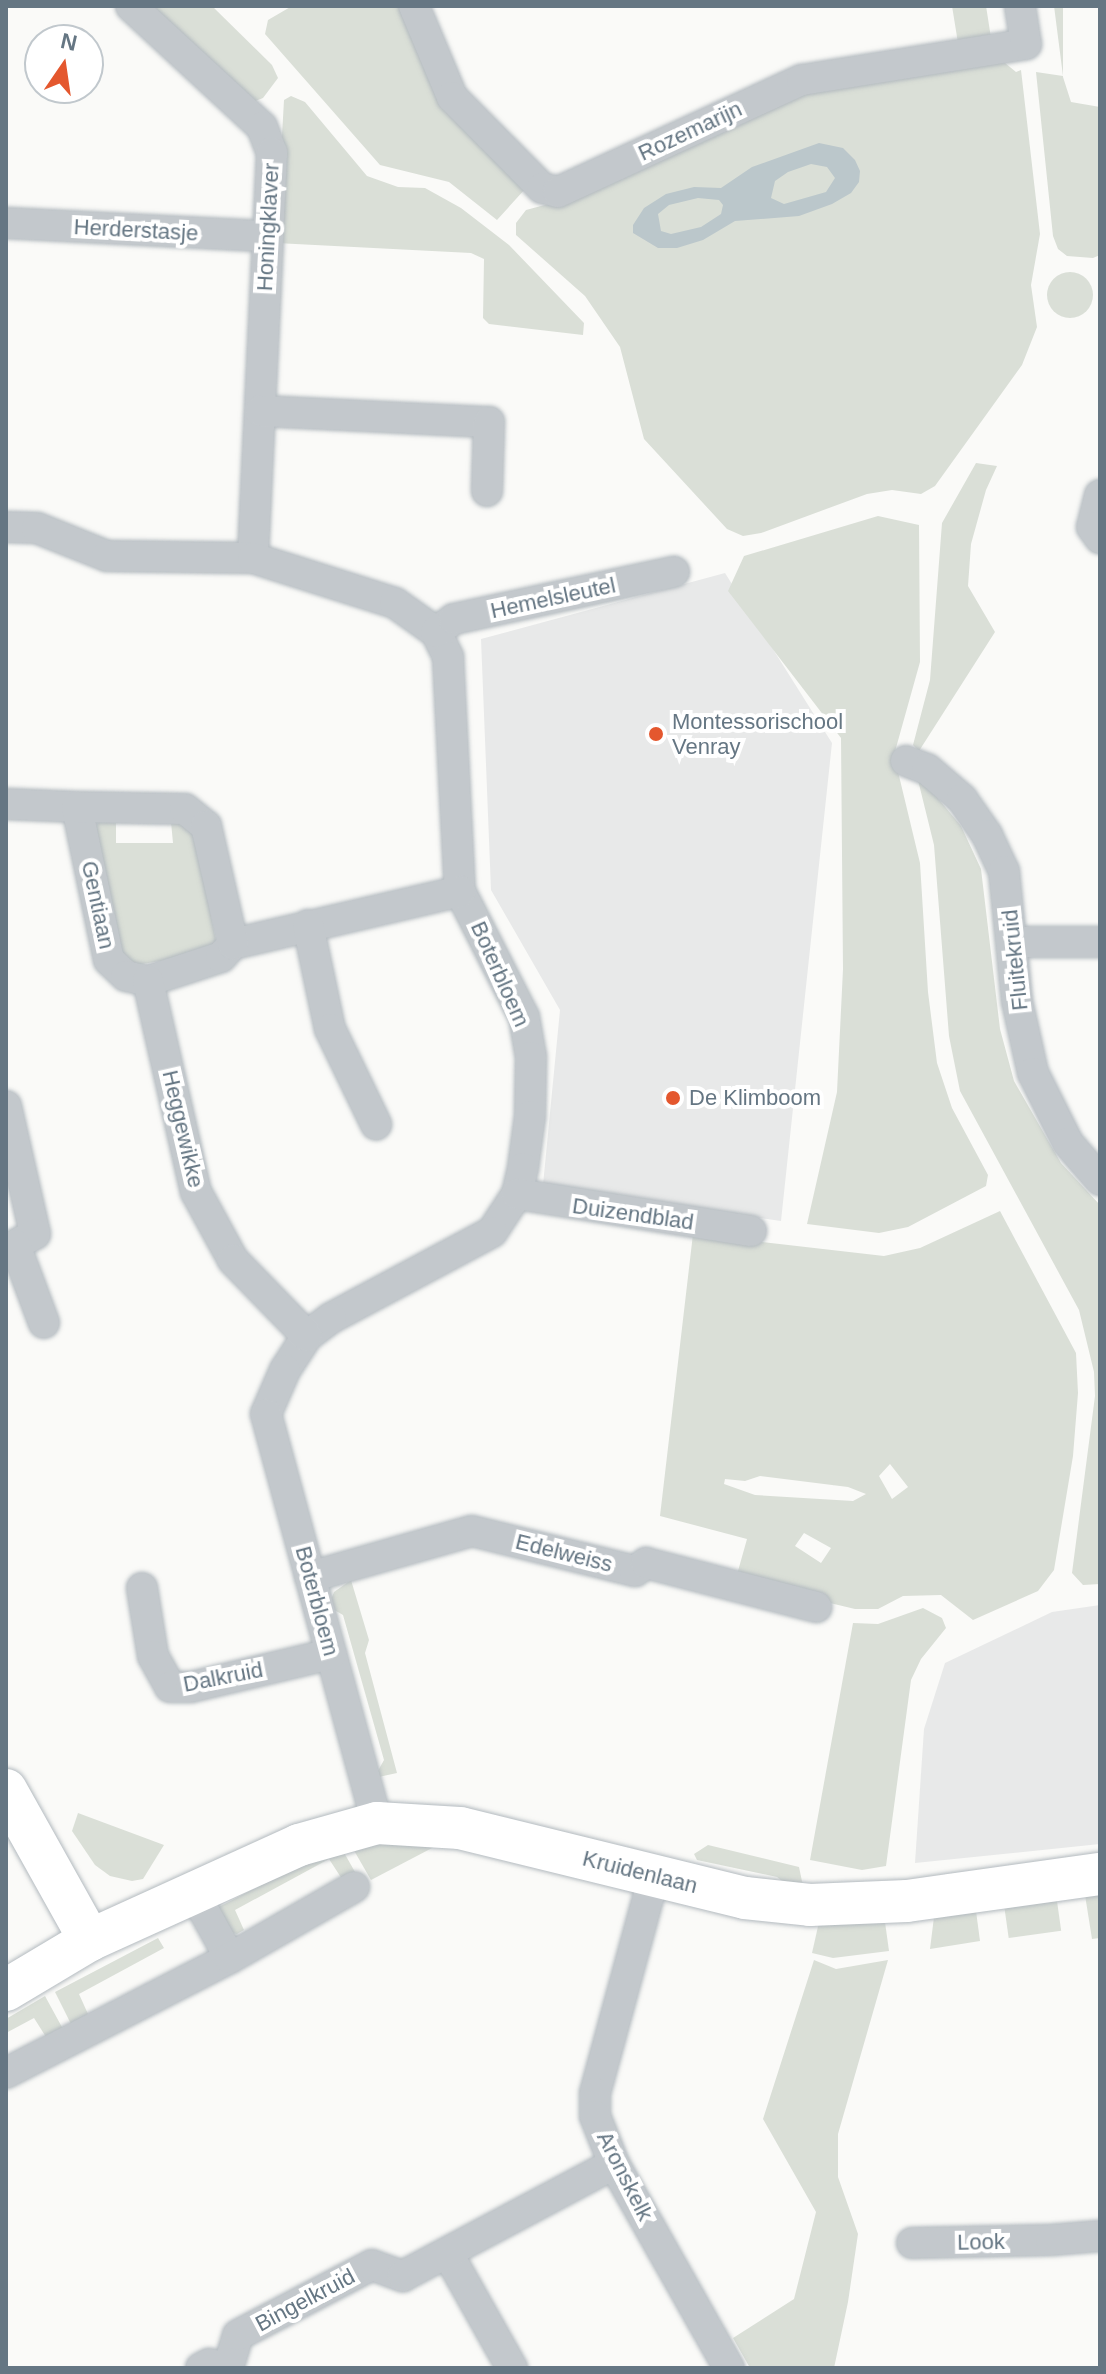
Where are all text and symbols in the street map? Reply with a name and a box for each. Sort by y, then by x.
north arrow [24,24,104,104]
text: N [59,28,80,56]
street label: Rozemarijn [634,96,746,166]
street label: Honingklaver [251,162,285,292]
street label: Herderstasje [73,214,199,246]
street label: Hemelsleutel [488,572,618,624]
place label: Montessorischool Venray [672,708,843,760]
marker: Montessorischool Venray [647,725,665,743]
street label: Gentiaan [76,859,120,951]
street label: Fluitekruid [997,908,1033,1012]
street label: Boterbloem [465,917,535,1031]
street label: Heggewikke [157,1068,209,1190]
place label: De Klimboom [689,1085,821,1111]
marker: De Klimboom [664,1089,682,1107]
street label: Duizendblad [571,1192,695,1236]
street label: Edelweiss [513,1528,615,1578]
street label: Boterbloem [290,1543,344,1659]
street label: Dalkruid [181,1656,265,1698]
street label: Kruidenlaan [580,1845,700,1899]
street label: Aronskelk [591,2127,659,2225]
street label: Look [957,2228,1005,2256]
street label: Bingelkruid [251,2263,359,2337]

